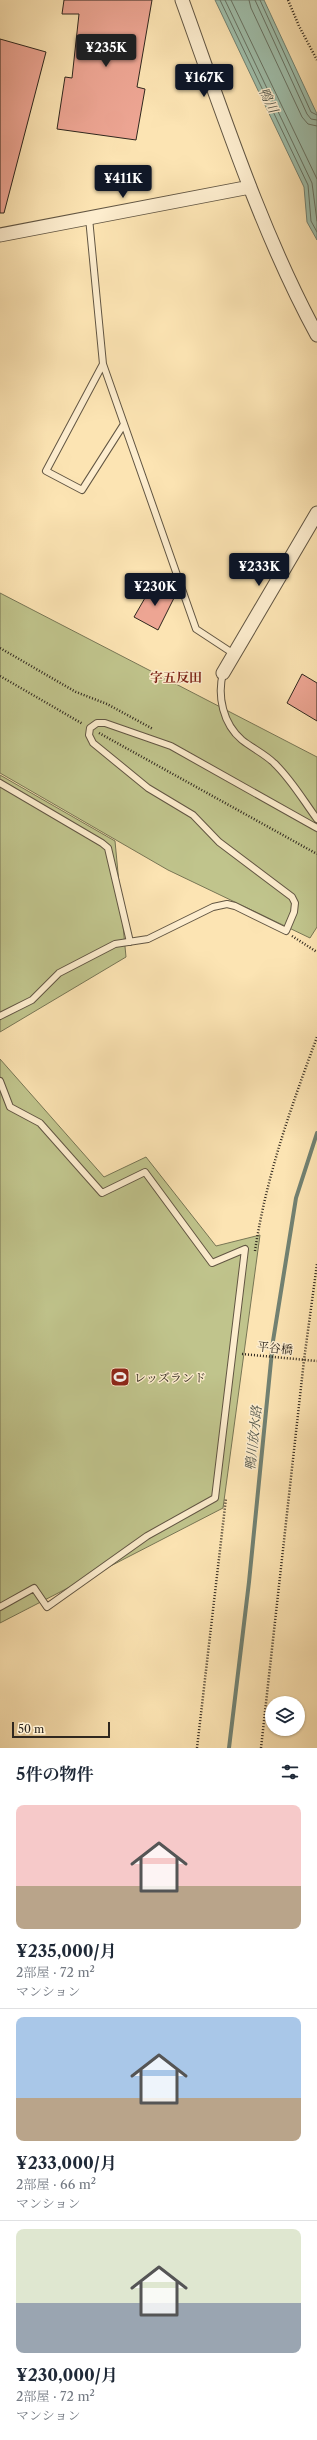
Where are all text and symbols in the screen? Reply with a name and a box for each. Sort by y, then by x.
pin: ¥235K [78,34,134,68]
text: ¥235K [85,39,127,55]
pin: ¥167K [176,64,232,98]
text: ¥167K [184,69,224,85]
water label: 鴨川 [256,85,283,117]
pin: ¥411K [95,165,151,199]
text: ¥411K [104,170,142,186]
pin: ¥233K [231,553,287,587]
text: ¥233K [238,558,280,574]
pin: ¥230K [127,573,183,607]
text: ¥230K [134,578,176,594]
district label: 字五反田 [150,669,202,685]
street label: 平谷橋 [256,1339,294,1357]
sports icon: レッズランド [109,1366,131,1388]
place label: レッズランド [134,1370,206,1385]
water label: 鴨川放水路 [242,1404,264,1471]
map controls [265,1696,305,1736]
button: layers [265,1696,305,1736]
scale bar [12,1720,110,1739]
text: 50 m [18,1722,44,1736]
icon: filters [279,1761,301,1783]
text: 5件の物件 [16,1764,93,1784]
icon: home [123,1831,195,1903]
text: ¥235,000/月 [16,1941,117,1961]
text: 2部屋 · 72 m² [16,1964,95,1980]
text: マンション [16,1983,80,1999]
icon: home [123,2043,195,2115]
text: ¥233,000/月 [16,2153,117,2173]
text: 2部屋 · 66 m² [16,2176,96,2192]
text: マンション [16,2195,80,2211]
icon: home [123,2255,195,2327]
text: ¥230,000/月 [16,2365,118,2385]
text: 2部屋 · 72 m² [16,2388,95,2404]
text: マンション [16,2407,80,2423]

